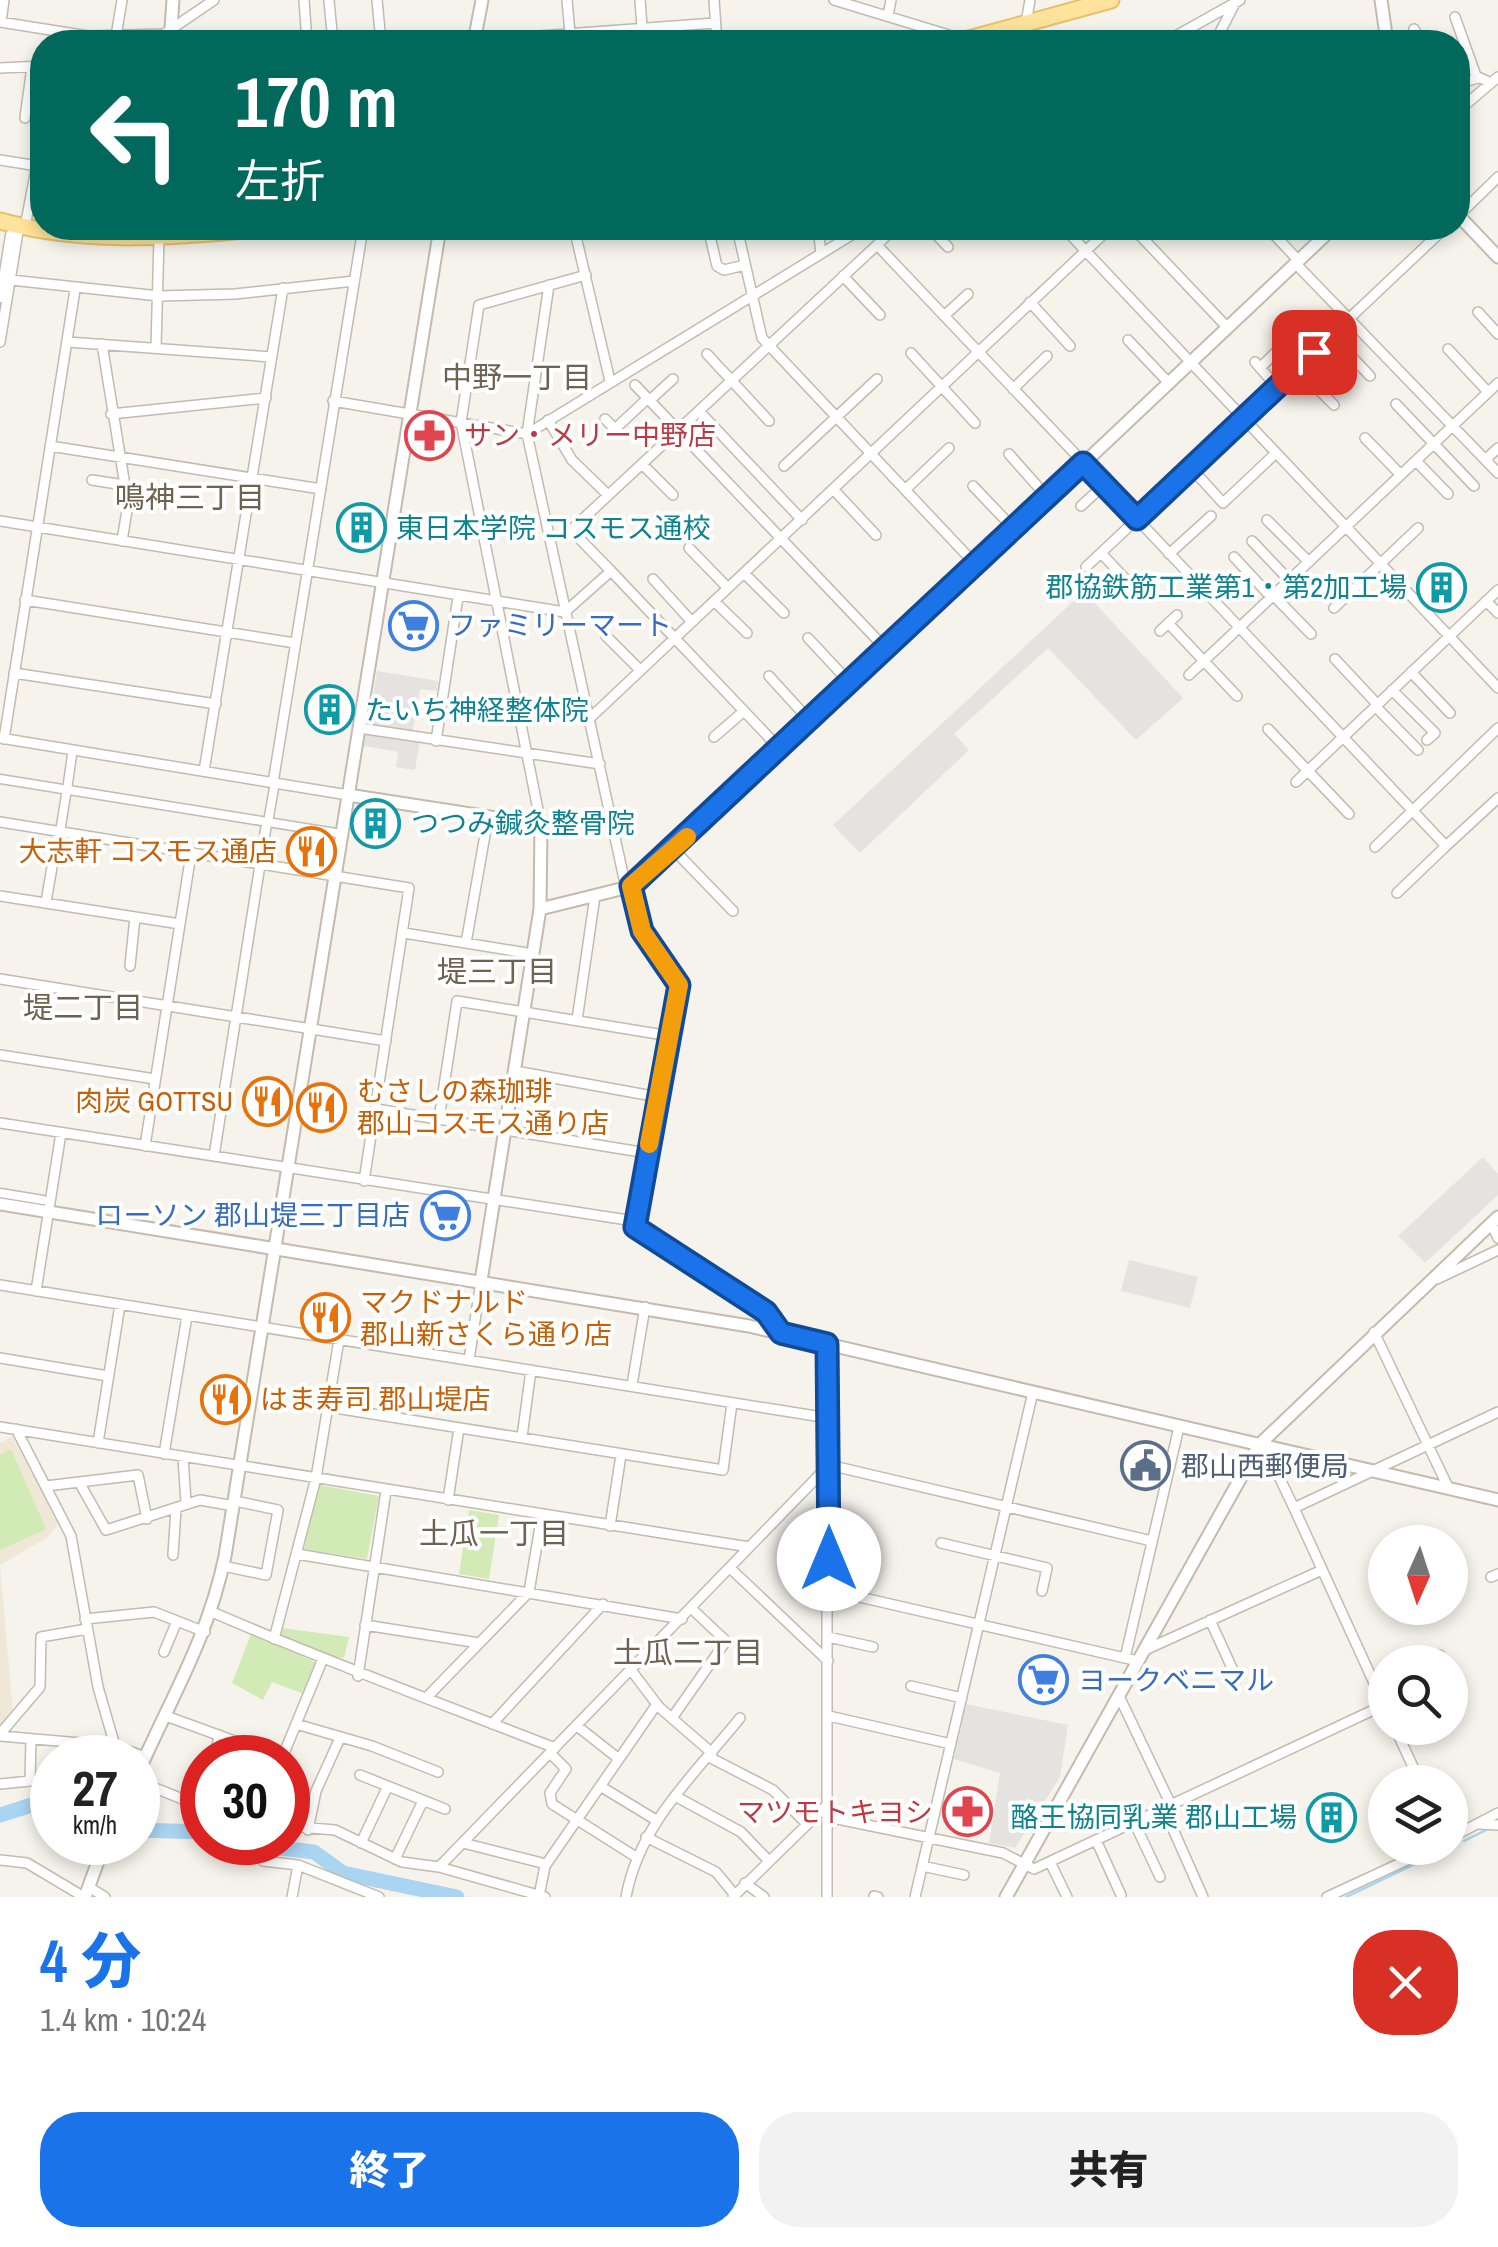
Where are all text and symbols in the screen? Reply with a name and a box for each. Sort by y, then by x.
text: 170 m [235,55,398,149]
icon: left [70,70,200,200]
text: 左折 [235,150,325,211]
pin [1272,310,1357,395]
icon: arrive [1287,325,1342,380]
district label: 中野一丁目 [442,357,592,397]
pharmacy icon: サン・メリー中野店 [403,409,455,461]
place label: サン・メリー中野店 [464,416,716,454]
district label: 鳴神三丁目 [115,477,265,517]
building icon: 東日本学院 コスモス通校 [335,502,387,554]
place label: 東日本学院 コスモス通校 [396,509,710,547]
building icon: 郡協鉄筋工業第1・第2加工場 [1416,561,1468,613]
place label: 郡協鉄筋工業第1・第2加工場 [1045,568,1407,606]
supermarket icon: ファミリーマート [387,599,439,651]
place label: ファミリーマート [448,606,672,644]
building icon: たいち神経整体院 [304,684,356,736]
place label: たいち神経整体院 [365,691,589,729]
building icon: つつみ鍼灸整骨院 [350,797,402,849]
place label: つつみ鍼灸整骨院 [411,804,635,842]
restaurant icon: 大志軒 コスモス通店 [286,825,338,877]
place label: 大志軒 コスモス通店 [19,832,277,870]
district label: 堤三丁目 [437,951,557,991]
district label: 堤二丁目 [23,987,143,1027]
place label: むさしの森珈琲 郡山コスモス通り店 [357,1072,609,1142]
restaurant icon: 肉炭 GOTTSU [242,1075,294,1127]
restaurant icon: むさしの森珈琲 郡山コスモス通り店 [296,1081,348,1133]
place label: 肉炭 GOTTSU [75,1082,233,1120]
supermarket icon: ローソン 郡山堤三丁目店 [419,1189,471,1241]
place label: ローソン 郡山堤三丁目店 [96,1196,410,1234]
place label: マクドナルド 郡山新さくら通り店 [360,1283,612,1353]
restaurant icon: マクドナルド 郡山新さくら通り店 [299,1292,351,1344]
restaurant icon: はま寿司 郡山堤店 [199,1373,251,1425]
place label: はま寿司 郡山堤店 [260,1380,490,1418]
public building icon: 郡山西郵便局 [1120,1440,1172,1492]
place label: 郡山西郵便局 [1181,1447,1349,1485]
position arrow [777,1507,881,1611]
district label: 土瓜一丁目 [419,1513,569,1553]
north arrow [1368,1525,1468,1625]
map controls [1368,1525,1468,1865]
district label: 土瓜二丁目 [613,1632,763,1672]
button: search [1368,1645,1468,1745]
supermarket icon: ヨークベニマル [1017,1654,1069,1706]
place label: ヨークベニマル [1078,1661,1274,1699]
speed limit sign: 30 [180,1735,310,1865]
text: 27 [72,1754,118,1822]
button: layers [1368,1765,1468,1865]
pharmacy icon: マツモトキヨシ [942,1786,994,1838]
building icon: 酪王協同乳業 郡山工場 [1306,1791,1358,1843]
place label: マツモトキヨシ [737,1793,933,1831]
place label: 酪王協同乳業 郡山工場 [1011,1798,1297,1836]
text: km/h [73,1808,117,1842]
text: 4 分 [40,1920,141,2001]
button: close [1353,1930,1458,2035]
text: 1.4 km · 10:24 [40,1998,206,2041]
button: 終了 [40,2112,739,2227]
button: 共有 [759,2112,1458,2227]

